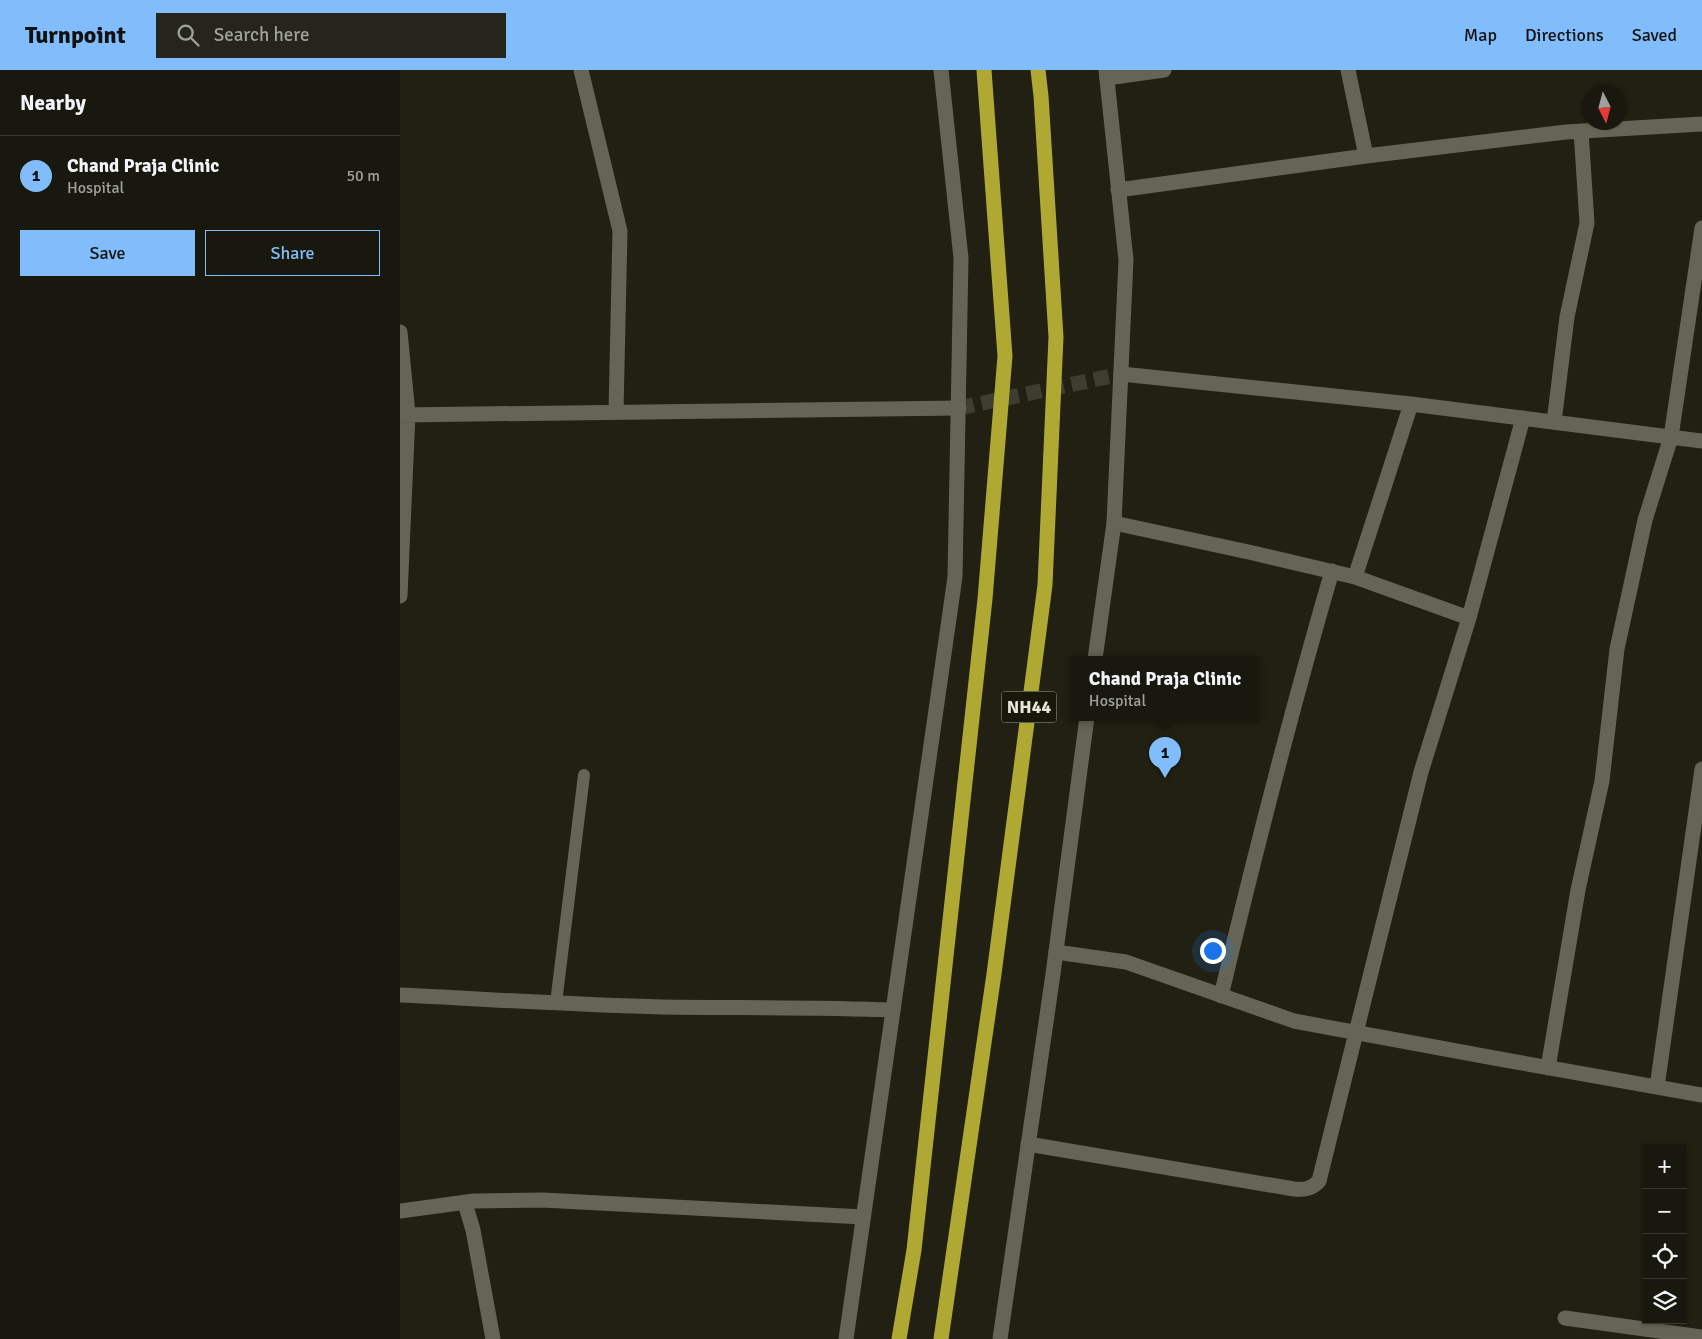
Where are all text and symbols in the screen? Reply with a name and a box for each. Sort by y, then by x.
search box [156,13,506,58]
text: Turnpoint [25,20,126,50]
icon: search [174,21,202,49]
text: Search here [214,23,309,47]
text: Map [1464,24,1497,46]
text: Directions [1525,24,1604,46]
text: Saved [1632,24,1677,46]
north arrow [1582,85,1627,130]
text: Nearby [20,90,86,116]
text: Chand Praja Clinic [67,154,219,178]
text: 1 [32,166,40,186]
text: 50 m [346,166,380,186]
text: Hospital [67,178,124,198]
button: Save [20,230,195,276]
button: Share [205,230,380,276]
popup [1071,656,1259,721]
text: Chand Praja Clinic [1089,667,1241,691]
text: Hospital [1089,691,1146,711]
road number: NH44 [1002,692,1056,722]
pin: 1 [1149,737,1181,778]
your location [1200,938,1226,964]
map controls [1642,1144,1687,1324]
button: + [1642,1144,1687,1189]
button: − [1642,1189,1687,1234]
button: locate [1642,1234,1687,1279]
button: layers [1642,1279,1687,1324]

